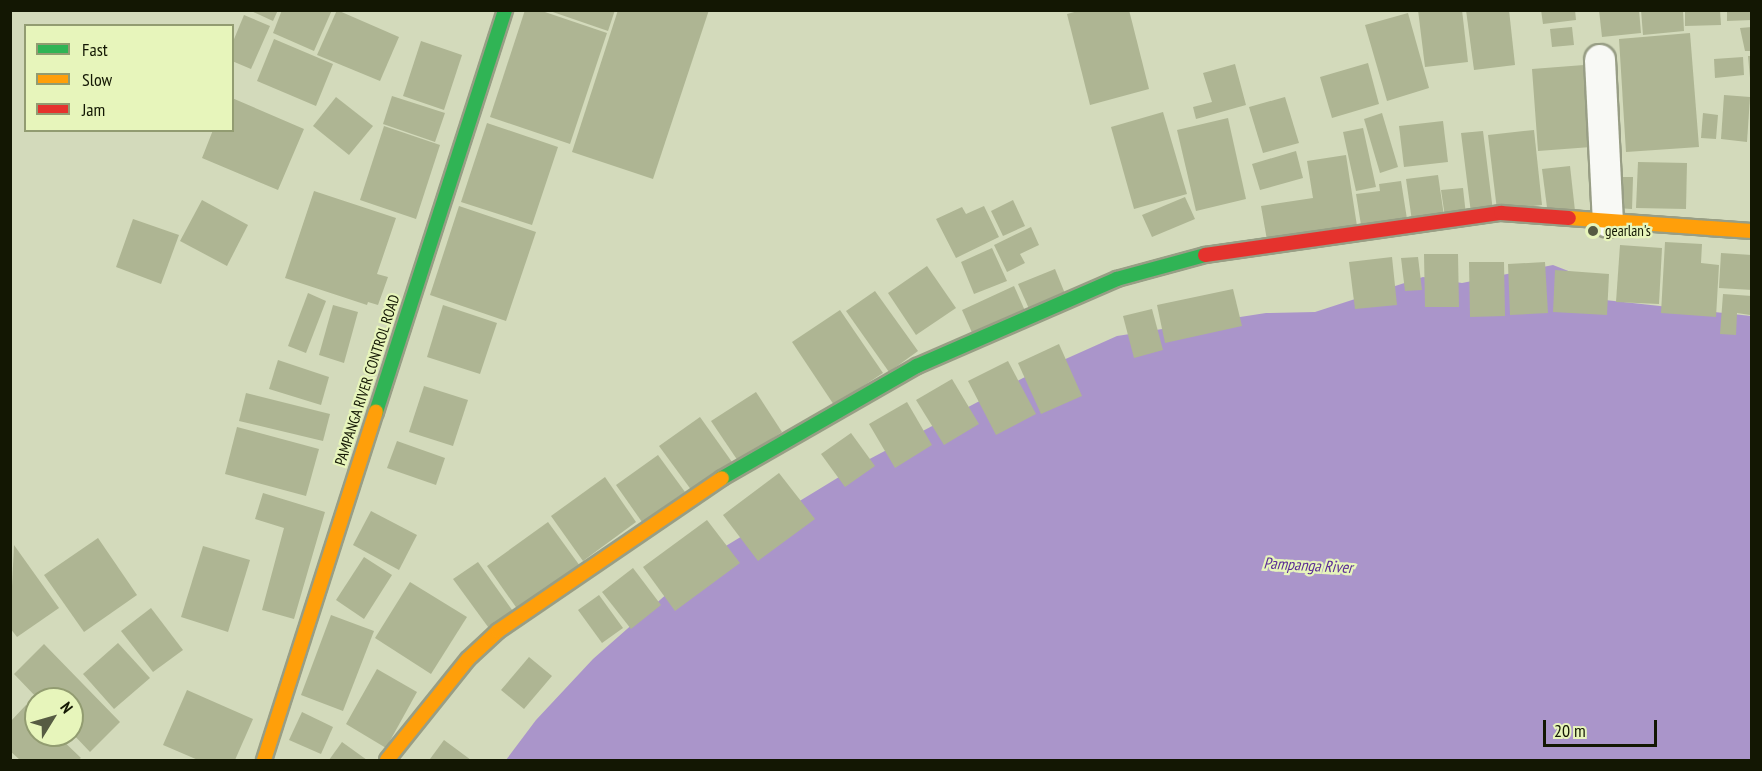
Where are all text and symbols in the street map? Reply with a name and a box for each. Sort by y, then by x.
legend [24,24,234,132]
text: Fast [82,38,108,61]
text: Slow [82,68,112,91]
text: Jam [82,98,105,121]
place label: gearlan's [1605,222,1651,240]
marker: gearlan's [1586,224,1600,238]
street label: PAMPANGA RIVER CONTROL ROAD [331,292,403,468]
water label: Pampanga River [1263,553,1353,577]
north arrow [24,687,84,747]
text: N [56,698,77,717]
scale bar [1546,708,1660,746]
text: 20 m [1554,719,1586,742]

